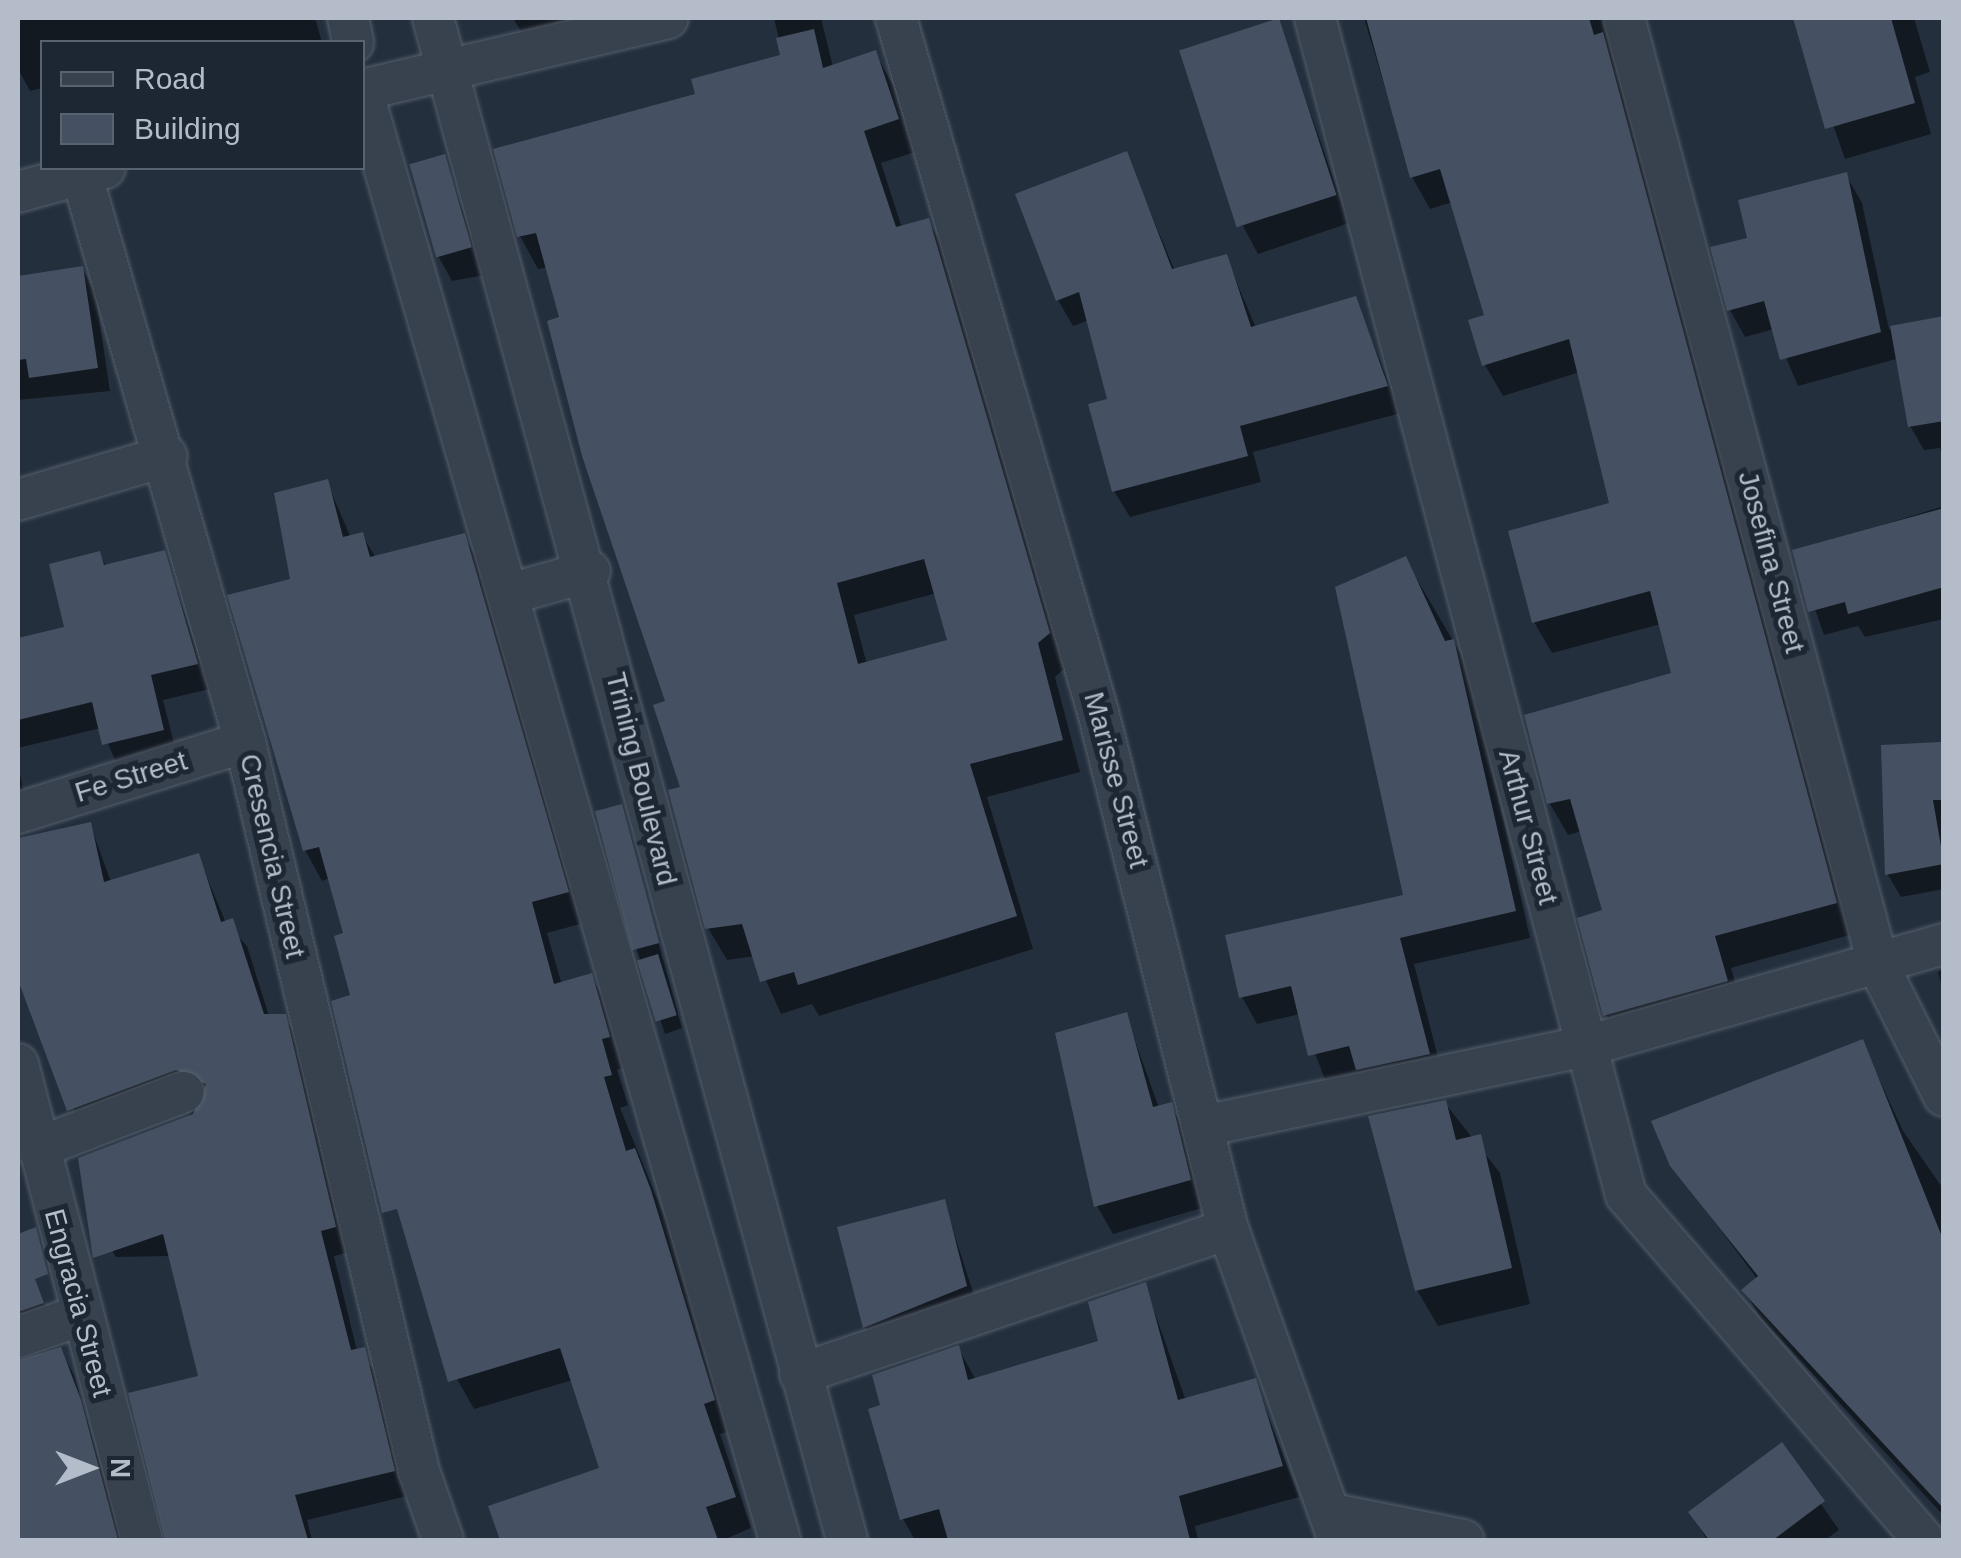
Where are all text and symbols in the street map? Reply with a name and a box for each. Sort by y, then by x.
legend [40,40,365,170]
text: Road [134,62,206,95]
text: Building [134,112,241,145]
street label: Josefina Street [1731,467,1811,657]
street label: Trining Boulevard [598,669,684,889]
street label: Marisse Street [1076,688,1156,872]
street label: Fe Street [71,744,191,810]
street label: Arthur Street [1491,746,1565,908]
street label: Cresencia Street [232,751,312,961]
street label: Engracia Street [37,1205,119,1401]
north arrow [40,1418,140,1518]
text: N [105,1458,136,1478]

